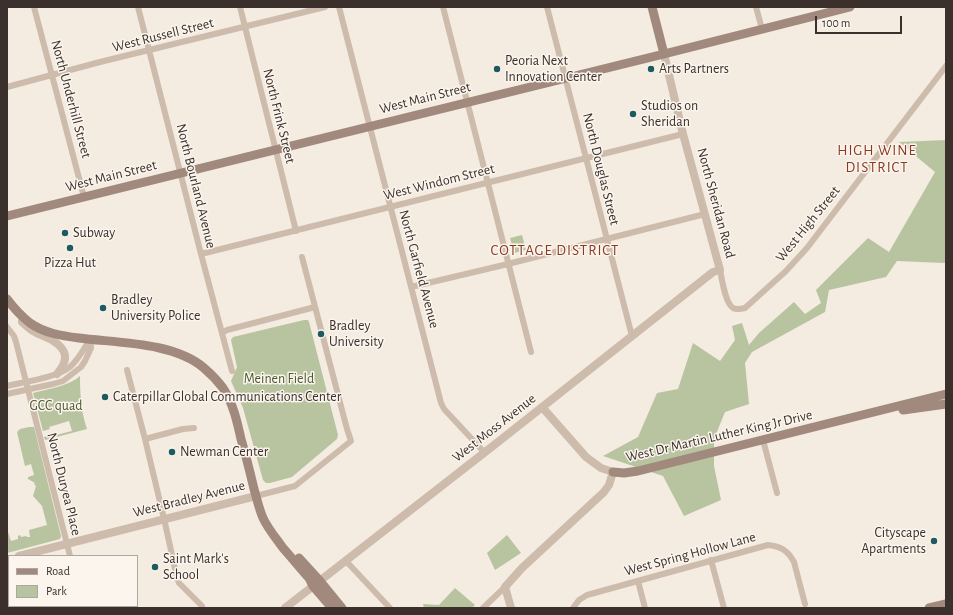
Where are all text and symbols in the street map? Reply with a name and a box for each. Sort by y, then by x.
scale bar [817,8,904,34]
street label: West Russell Street [111,14,215,56]
text: 100 m [822,17,850,29]
street label: North Underhill Street [47,38,95,160]
place label: Peoria Next Innovation Center [505,53,602,86]
place label: Arts Partners [659,61,729,77]
marker: Peoria Next Innovation Center [492,64,502,74]
marker: Arts Partners [646,64,656,74]
street label: North Frink Street [259,67,299,165]
street label: West Main Street [378,79,472,117]
place label: Studios on Sheridan [641,98,698,130]
marker: Studios on Sheridan [628,109,638,119]
street label: North Douglas Street [579,111,623,227]
street label: North Bourland Avenue [172,122,220,250]
district label: HIGH WINE DISTRICT [837,141,917,176]
street label: North Sheridan Road [693,146,739,260]
street label: West Main Street [64,157,158,195]
street label: West Windom Street [382,160,496,204]
street label: West High Street [772,183,844,265]
street label: North Garfield Avenue [395,208,443,330]
place label: Subway [73,225,115,241]
marker: Subway [60,228,70,238]
district label: COTTAGE DISTRICT [491,241,619,259]
marker: Pizza Hut [65,243,75,253]
place label: Pizza Hut [44,255,96,271]
place label: Bradley University Police [111,292,200,324]
marker: Bradley University Police [98,303,108,313]
place label: Bradley University [329,318,384,350]
marker: Bradley University [316,329,326,339]
park label: Meinen Field [244,371,314,387]
place label: Caterpillar Global Communications Center [113,389,341,405]
street label: West Moss Avenue [449,390,539,466]
marker: Caterpillar Global Communications Center [100,392,110,402]
park label: GCC quad [29,398,83,414]
street label: West Dr Martin Luther King Jr Drive [624,406,814,466]
street label: North Duryea Place [43,431,85,537]
place label: Newman Center [180,444,268,460]
marker: Newman Center [167,447,177,457]
street label: West Bradley Avenue [131,477,247,521]
place label: Cityscape Apartments [861,525,926,558]
street label: West Spring Hollow Lane [622,528,758,580]
marker: Cityscape Apartments [929,536,939,546]
place label: Saint Mark's School [163,551,229,584]
legend [8,555,138,607]
marker: Saint Mark's School [150,562,160,572]
text: Road [46,565,70,577]
text: Park [46,585,67,597]

